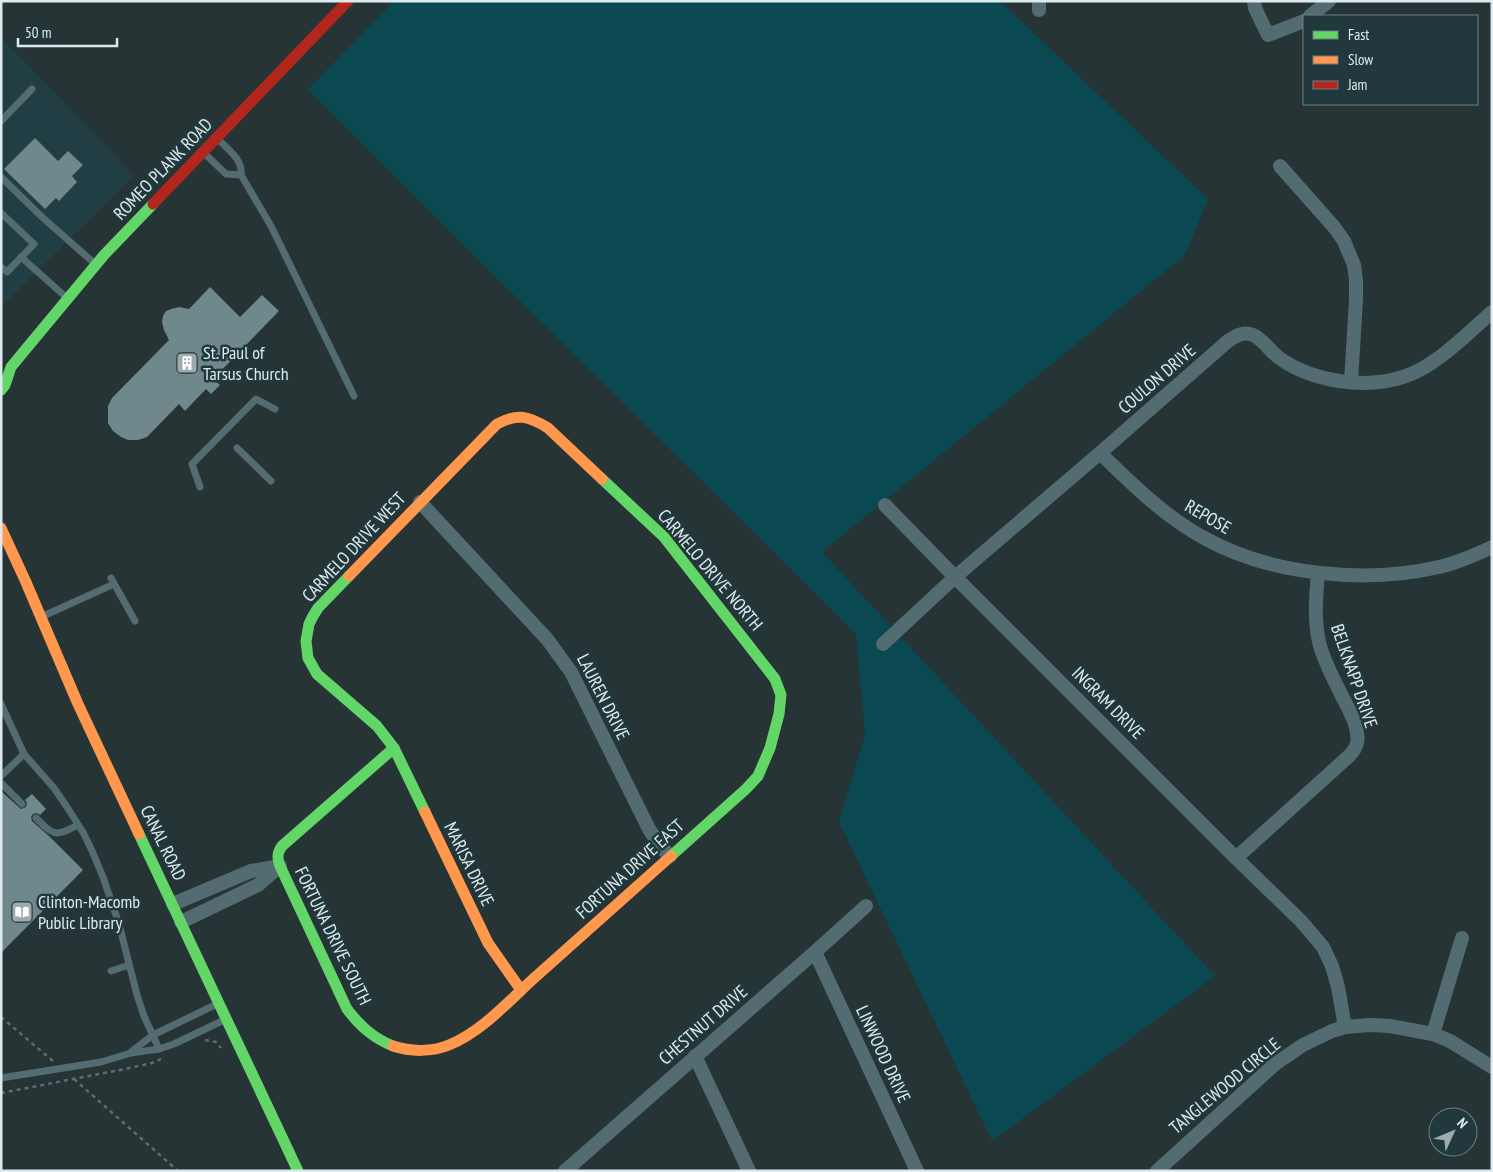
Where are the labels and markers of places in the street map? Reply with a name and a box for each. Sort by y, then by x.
place label: St. Paul of Tarsus Church [203,341,289,385]
building icon: St. Paul of Tarsus Church [175,351,199,375]
place label: Clinton-Macomb Public Library [38,890,140,934]
library icon: Clinton-Macomb Public Library [10,900,34,924]

